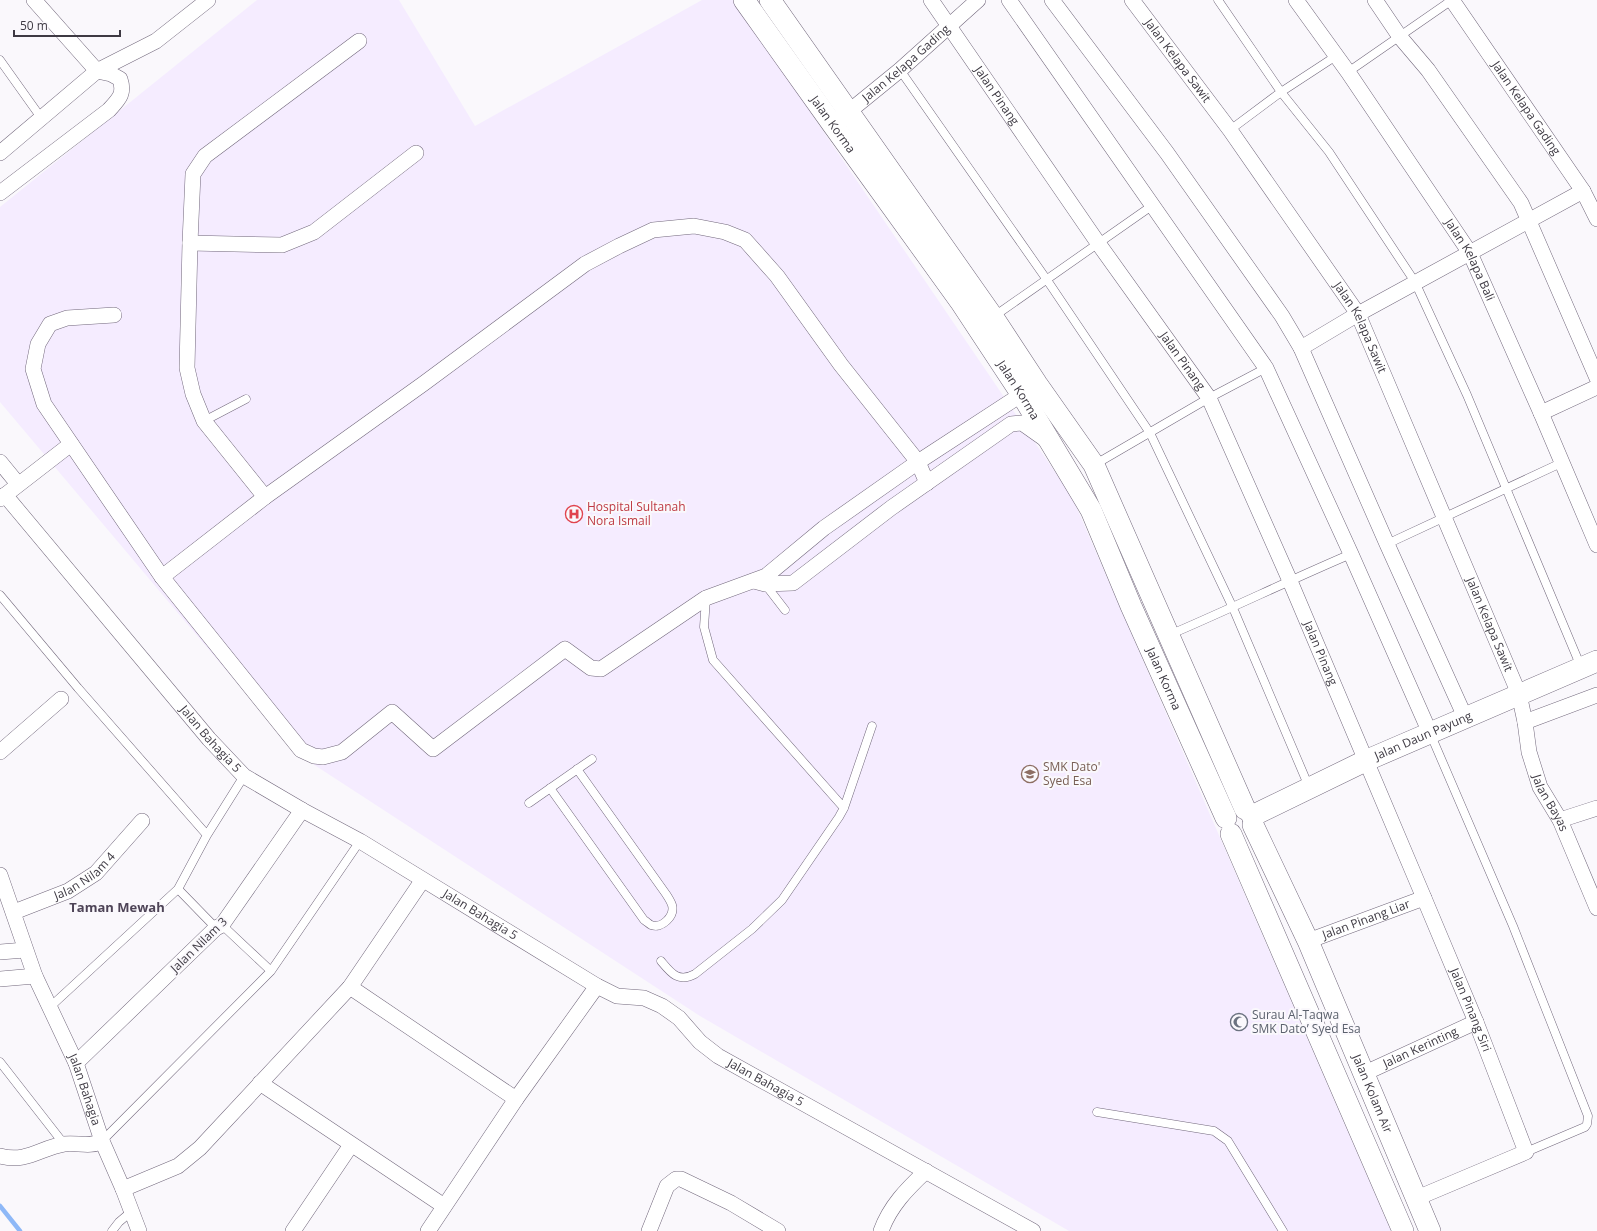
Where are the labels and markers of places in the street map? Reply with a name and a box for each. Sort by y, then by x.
place label: Hospital Sultanah Nora Ismail [587,498,686,529]
hospital icon: Hospital Sultanah Nora Ismail [564,504,584,524]
place label: SMK Dato' Syed Esa [1043,758,1100,789]
school or university icon: SMK Dato' Syed Esa [1020,764,1040,784]
place label: Surau Al-Taqwa SMK Dato’ Syed Esa [1252,1006,1361,1037]
mosque icon: Surau Al-Taqwa SMK Dato’ Syed Esa [1229,1012,1249,1032]

